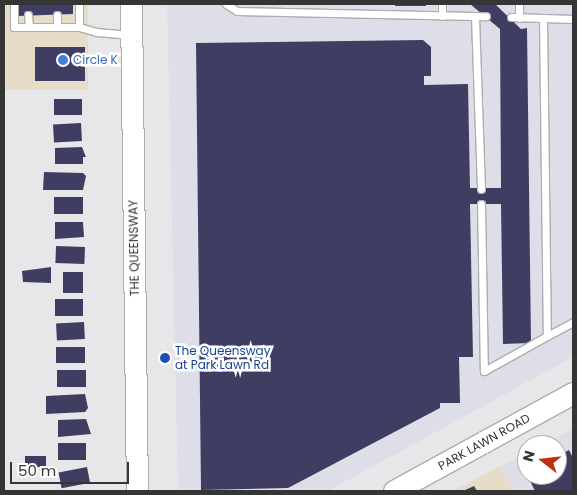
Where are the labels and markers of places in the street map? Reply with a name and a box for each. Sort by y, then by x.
place label: Circle K [73,53,118,67]
marker: Circle K [57,54,69,66]
place label: The Queensway at Park Lawn Rd [175,344,270,372]
marker: The Queensway at Park Lawn Rd [159,352,171,364]

